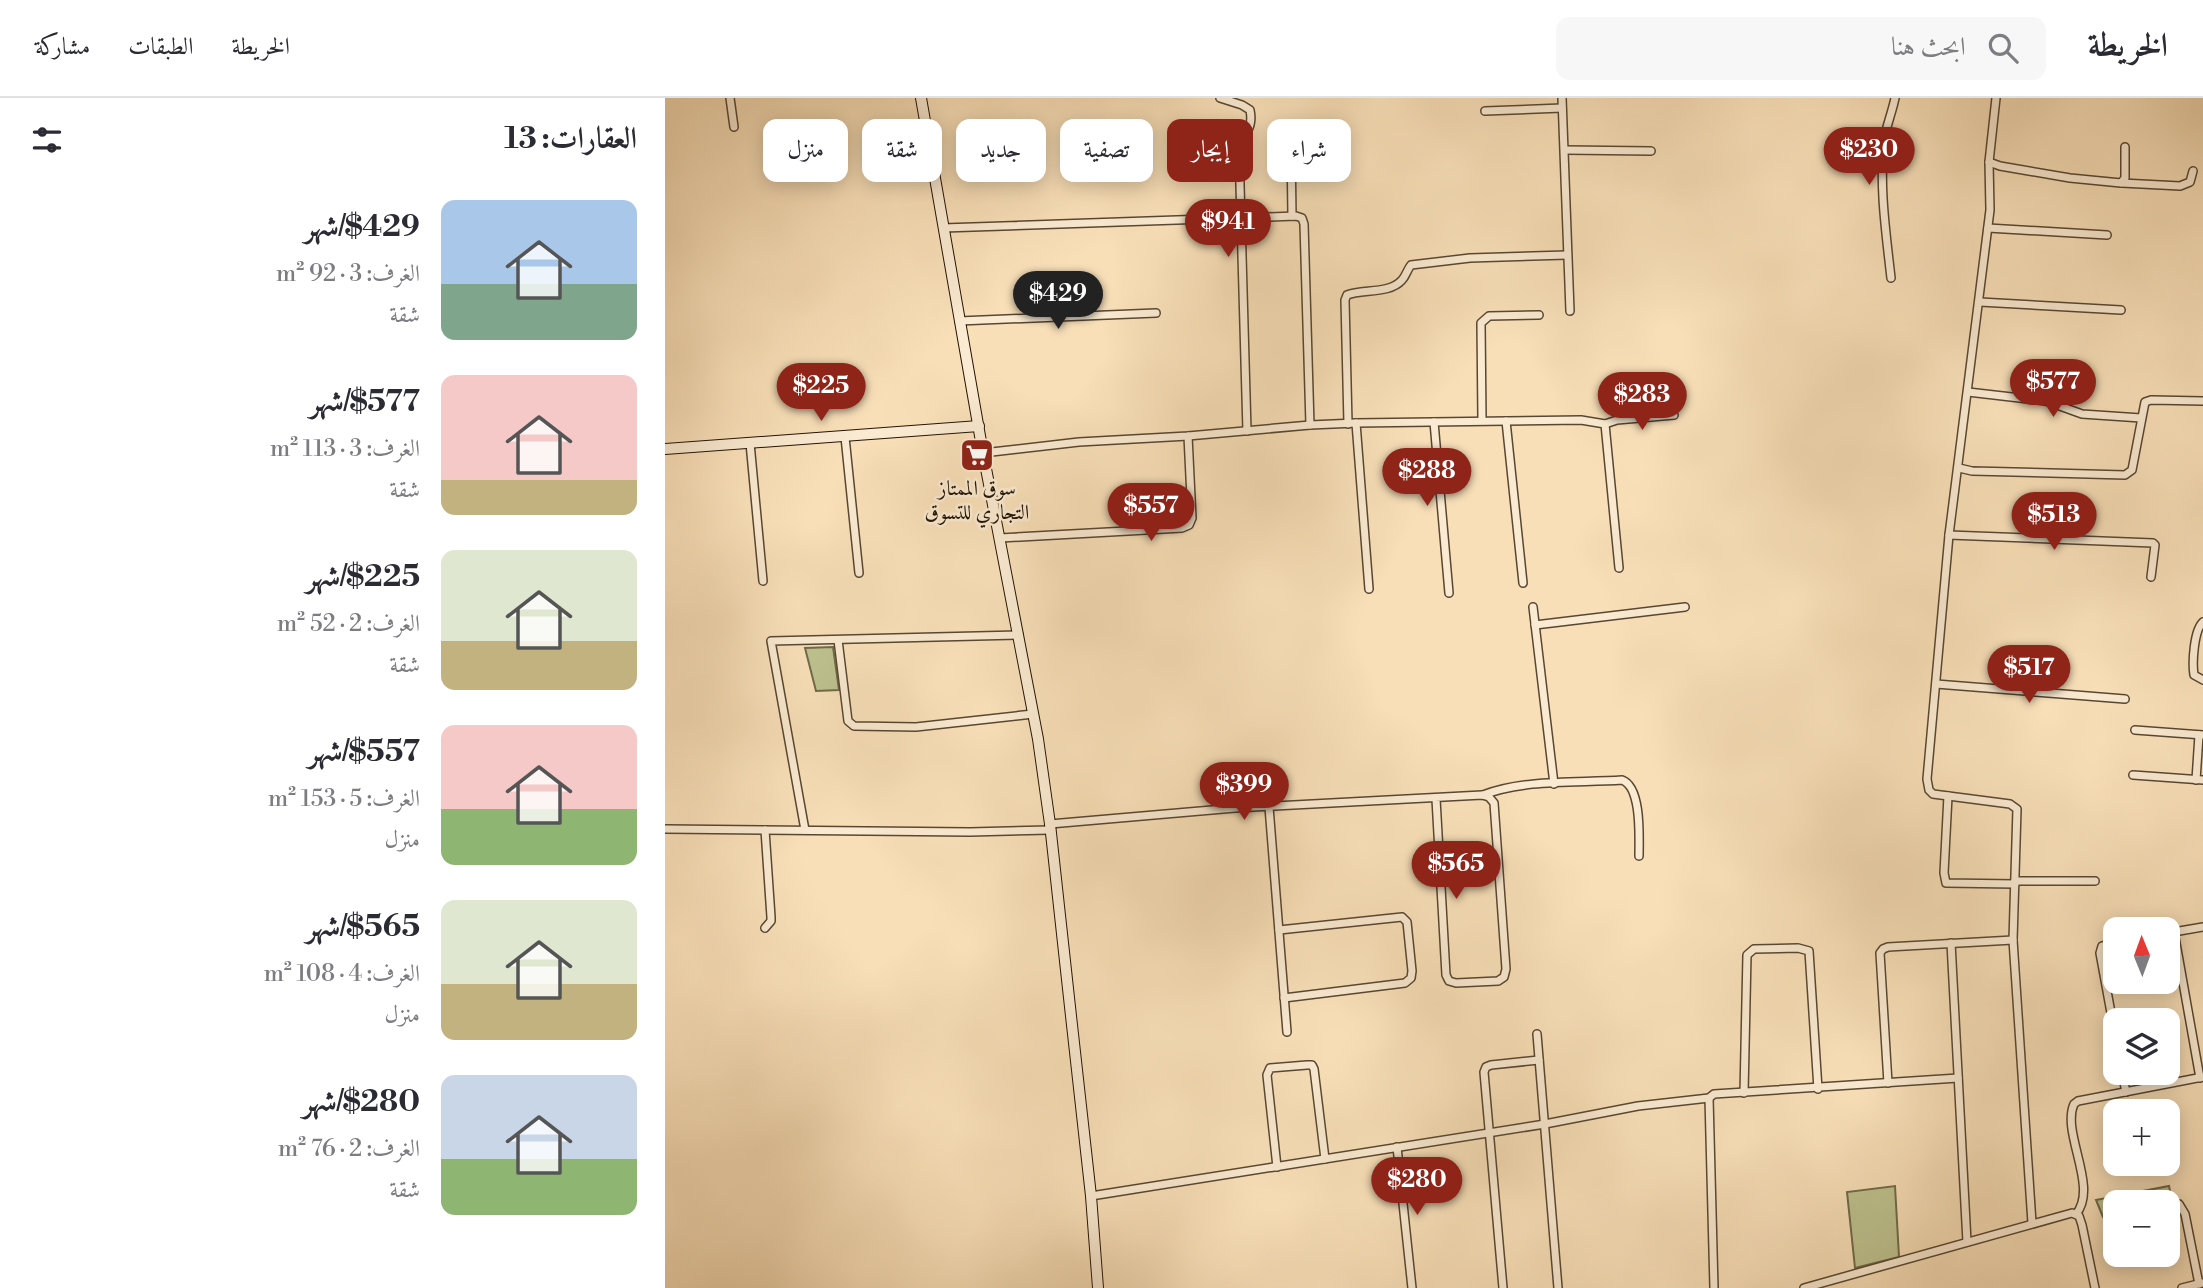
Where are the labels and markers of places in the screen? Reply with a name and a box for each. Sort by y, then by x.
pin: $230 [1828,127,1910,187]
pin: $941 [1187,200,1269,259]
pin: $429 [1017,272,1099,331]
pin: $577 [2012,360,2094,419]
pin: $225 [780,364,862,423]
pin: $283 [1601,372,1683,432]
supermarket icon: سوق الممتاز التجاري للتسوق [958,436,996,474]
pin: $288 [1386,448,1468,508]
place label: سوق الممتاز التجاري للتسوق [925,476,1029,528]
pin: $557 [1110,484,1192,543]
pin: $513 [2013,492,2095,552]
pin: $517 [1988,646,2070,705]
pin: $399 [1203,762,1285,822]
pin: $565 [1415,842,1497,901]
pin: $280 [1376,1158,1458,1217]

